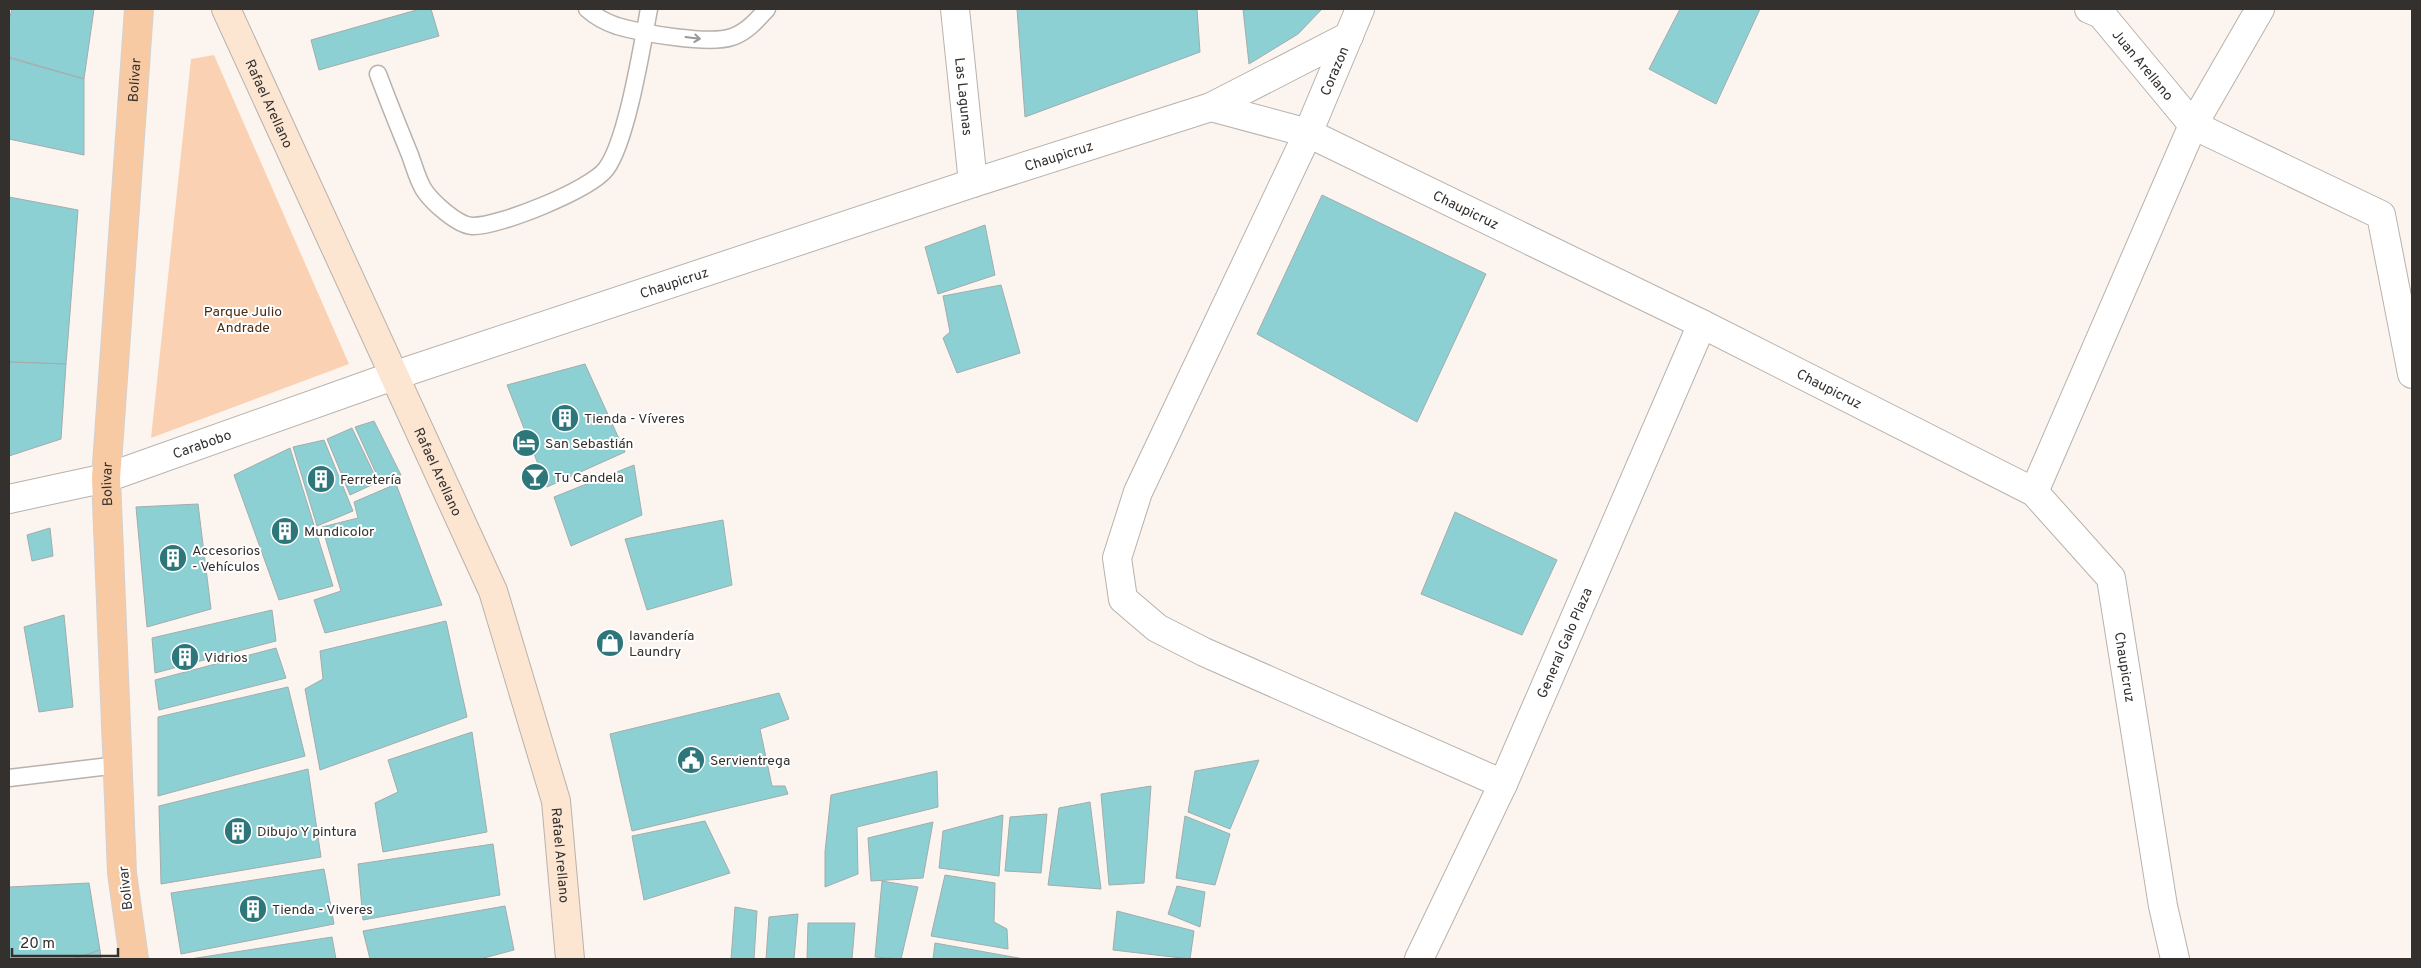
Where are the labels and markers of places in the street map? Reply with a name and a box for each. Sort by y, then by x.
building icon: Tienda - Víveres [550,403,580,433]
place label: Tienda - Víveres [584,411,685,428]
hotel icon: San Sebastián [511,428,541,458]
place label: San Sebastián [545,436,633,453]
bar icon: Tu Candela [520,462,550,492]
building icon: Ferretería [306,464,336,494]
place label: Tu Candela [554,470,624,487]
place label: Ferretería [340,472,401,489]
building icon: Mundicolor [270,516,300,546]
place label: Mundicolor [304,524,375,541]
building icon: Accesorios - Vehículos [158,543,188,573]
place label: Accesorios - Vehículos [192,543,260,576]
shop icon: lavandería Laundry [595,628,625,658]
place label: lavandería Laundry [629,628,694,661]
building icon: Vidrios [170,642,200,672]
place label: Vidrios [204,650,248,667]
public building icon: Servientrega [676,745,706,775]
place label: Servientrega [710,753,790,770]
building icon: Dibujo Y pintura [223,816,253,846]
place label: Dibujo Y pintura [257,824,357,841]
building icon: Tienda - Viveres [238,894,268,924]
place label: Tienda - Viveres [272,902,373,919]

